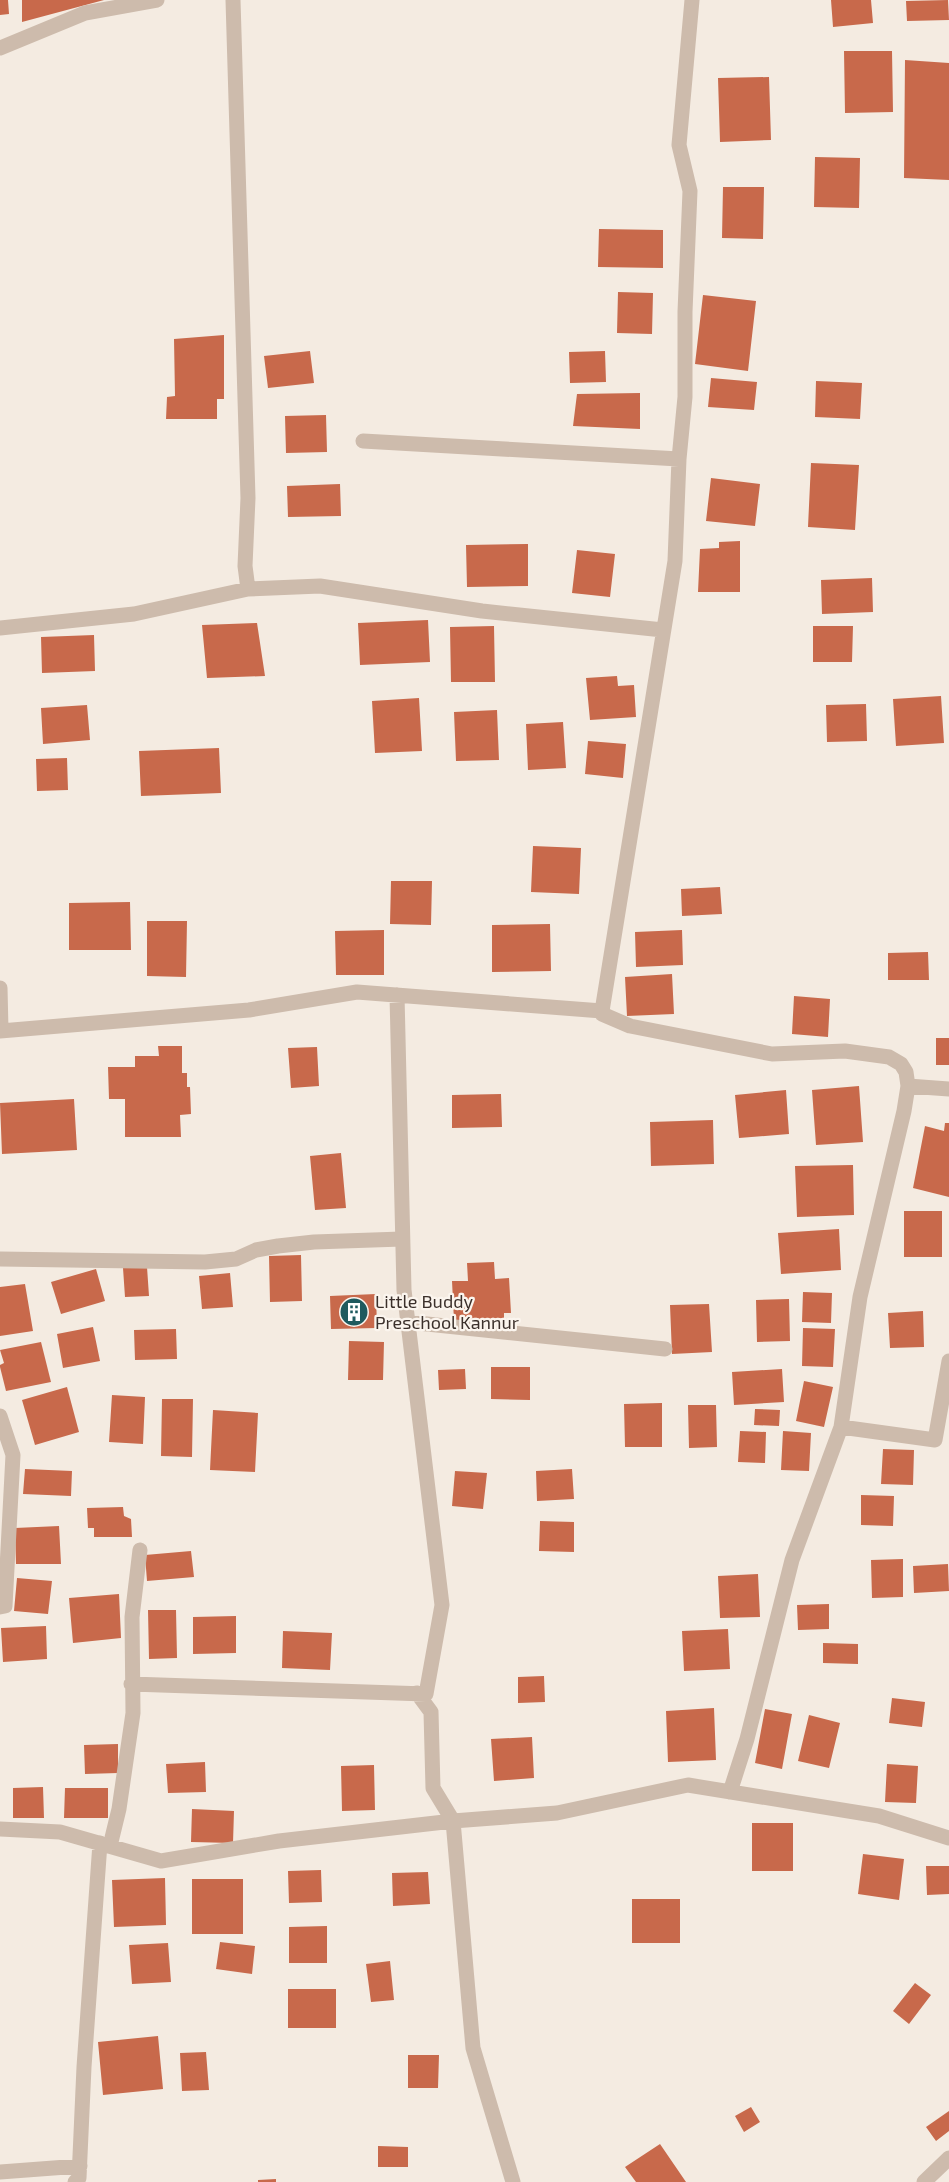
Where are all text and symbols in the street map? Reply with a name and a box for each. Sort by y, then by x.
place label: Little Buddy Preschool Kannur [375,1290,519,1333]
building icon: Little Buddy Preschool Kannur [338,1296,370,1328]

